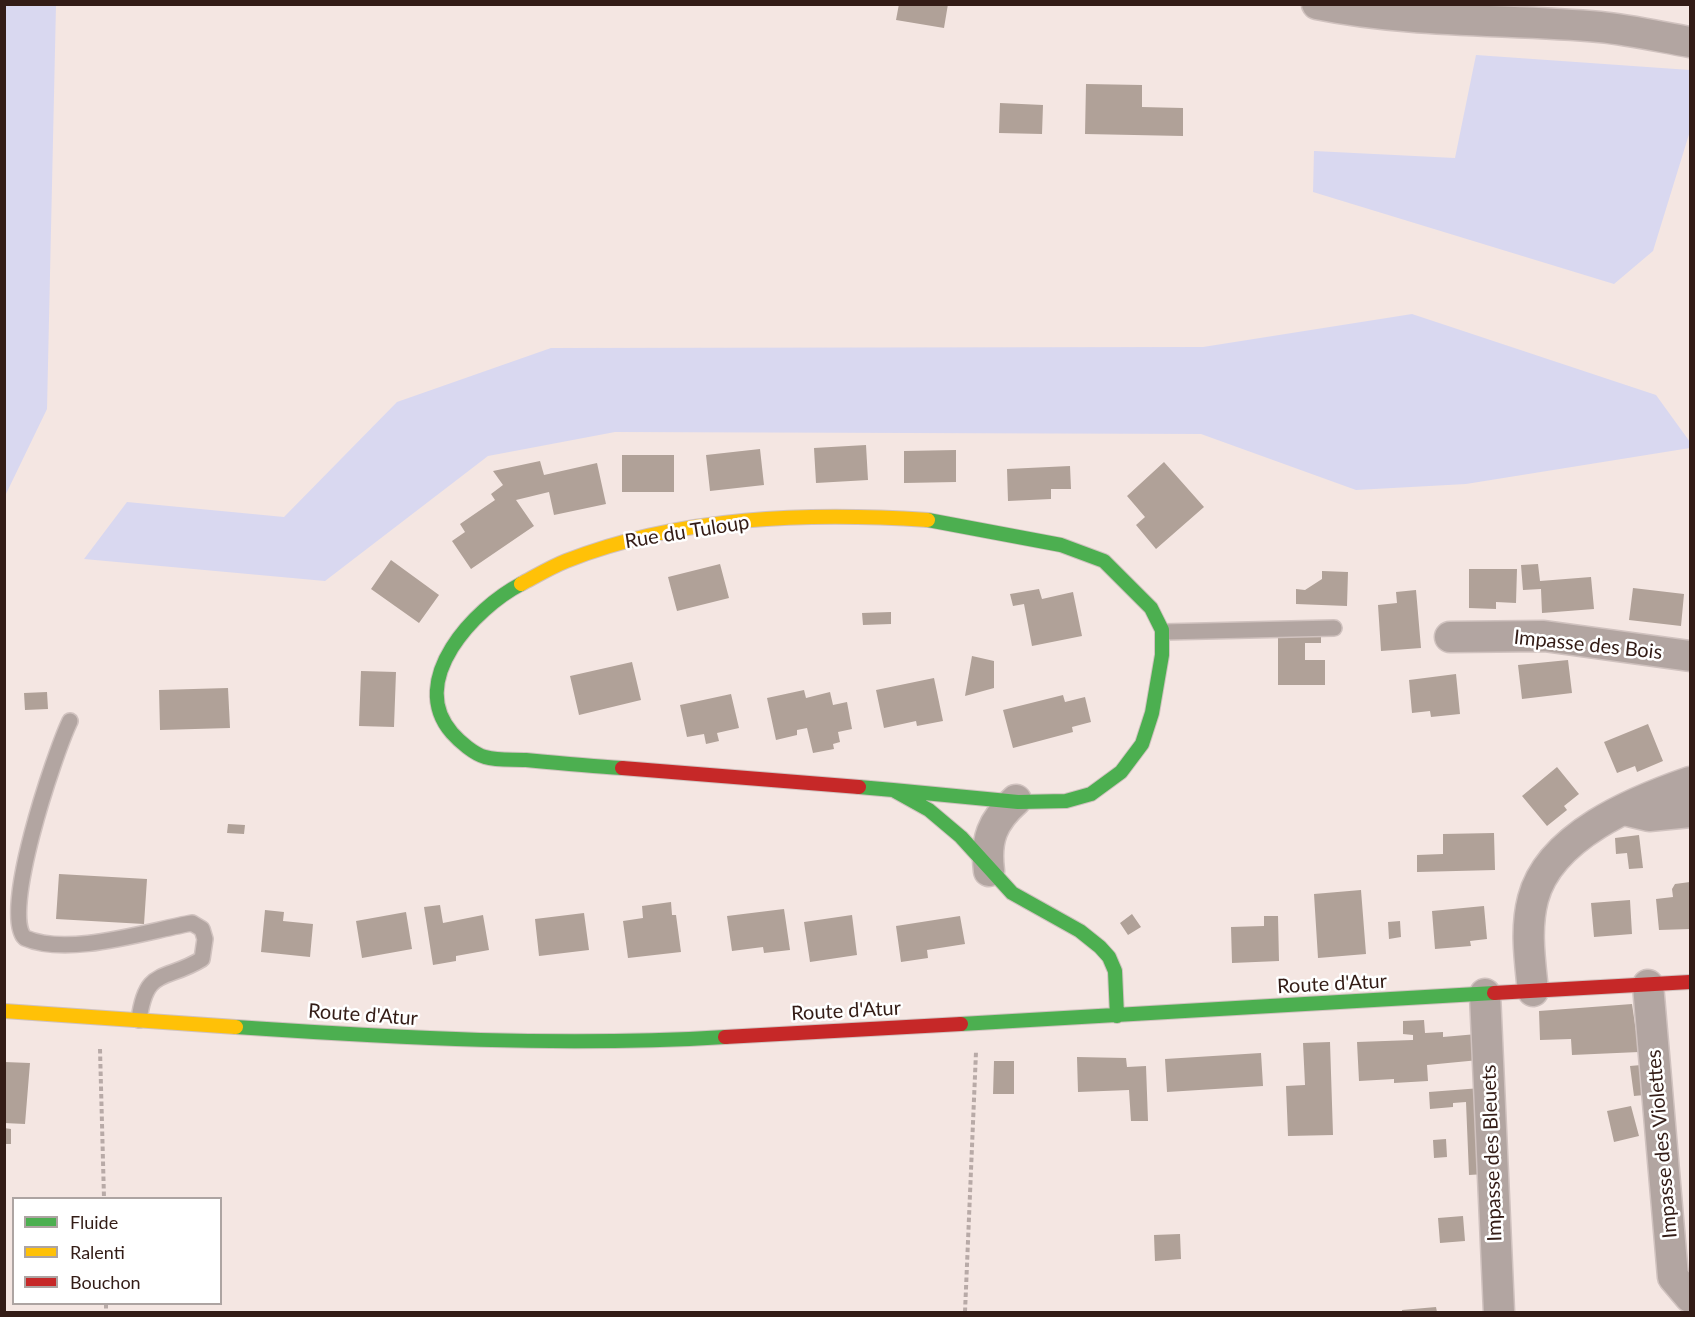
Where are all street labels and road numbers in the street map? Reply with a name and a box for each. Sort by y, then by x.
street label: Rue du Tuloup [623,510,751,554]
street label: Impasse des Bois [1513,625,1663,665]
street label: Route d'Atur [1277,969,1387,999]
street label: Route d'Atur [791,996,901,1026]
street label: Route d'Atur [307,999,419,1031]
street label: Impasse des Violettes [1642,1049,1682,1239]
street label: Impasse des Bleuets [1477,1064,1507,1242]

